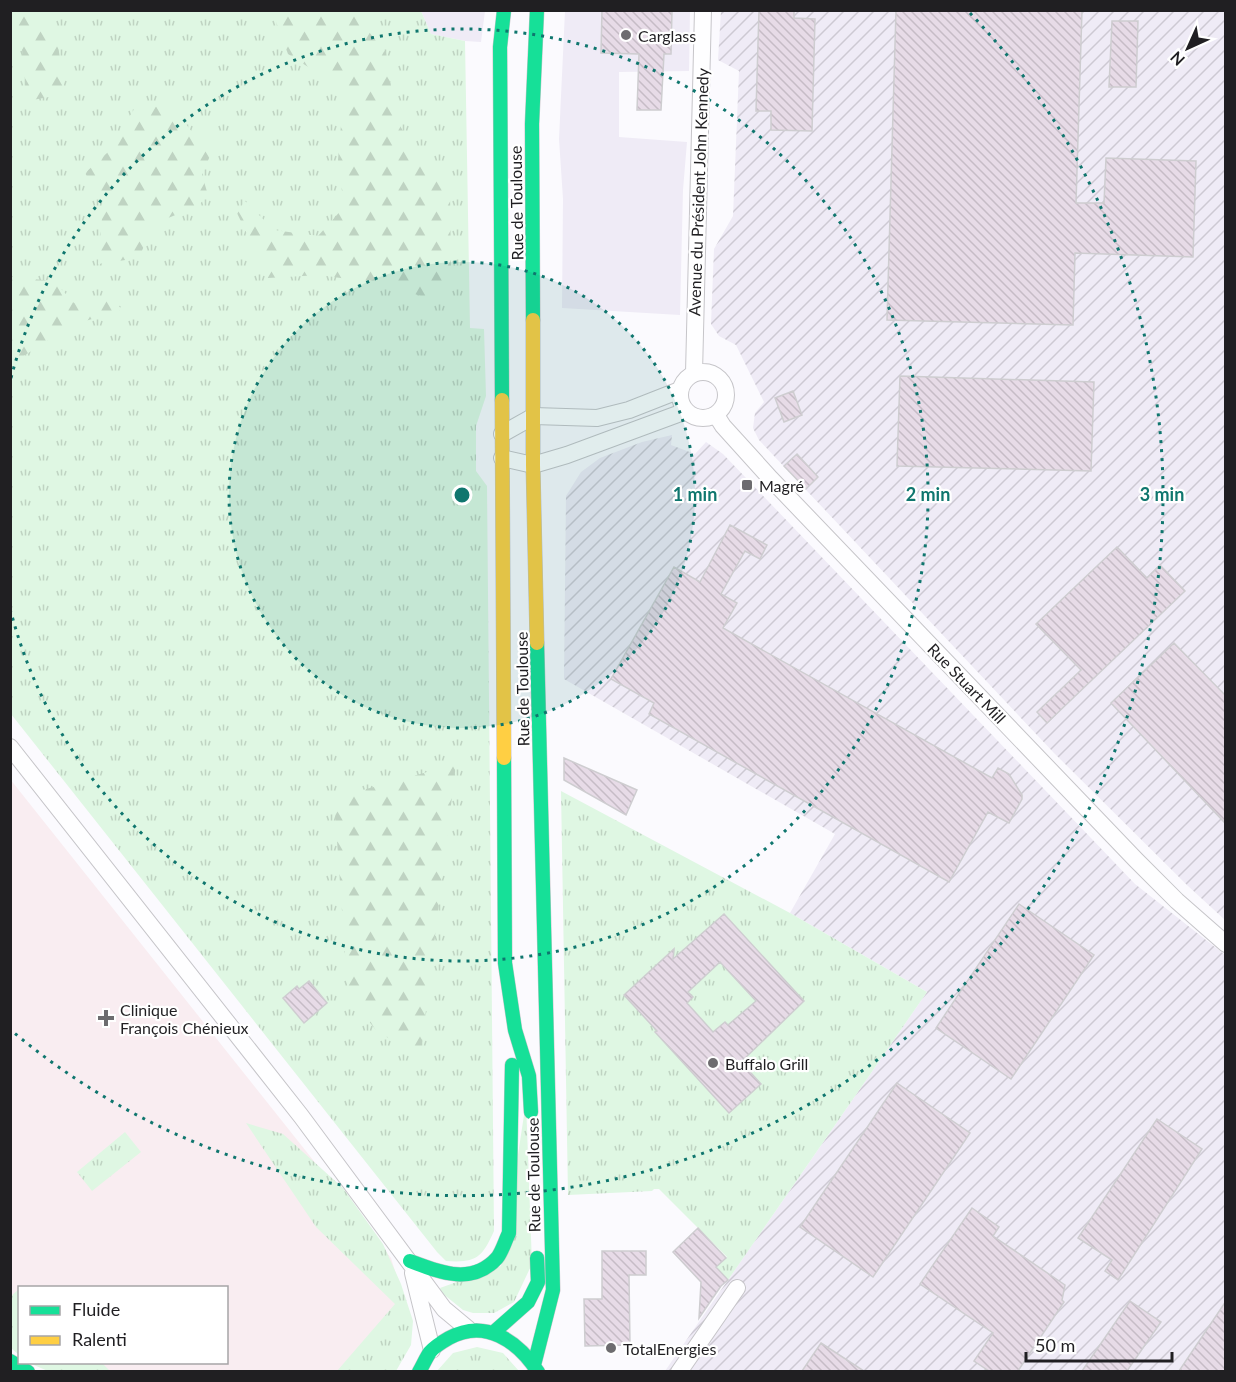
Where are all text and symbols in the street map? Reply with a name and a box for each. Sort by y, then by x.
north arrow [1158,18,1218,78]
place label: Carglass [638,26,696,45]
marker: Carglass [619,28,633,42]
text: N [1166,48,1188,70]
street label: Avenue du Président John Kennedy [684,67,712,316]
street label: Rue de Toulouse [505,145,527,261]
place label: Magré [759,476,804,495]
marker: Magré [740,478,754,492]
text: 1 min [673,483,717,505]
text: 2 min [906,483,950,505]
text: 3 min [1140,483,1184,505]
centre of rings [452,485,472,505]
street label: Rue de Toulouse [511,631,533,747]
street label: Rue Stuart Mill [924,639,1010,727]
place label: Clinique François Chénieux [120,1000,249,1037]
marker: Clinique François Chénieux [97,1009,115,1027]
place label: Buffalo Grill [725,1054,808,1073]
marker: Buffalo Grill [706,1056,720,1070]
street label: Rue de Toulouse [522,1117,544,1233]
legend [18,1286,228,1364]
text: Fluide [72,1298,120,1320]
scale bar [1026,1325,1172,1363]
text: Ralenti [72,1328,127,1350]
text: 50 m [1035,1334,1075,1356]
place label: TotalEnergies [623,1339,716,1358]
marker: TotalEnergies [604,1341,618,1355]

